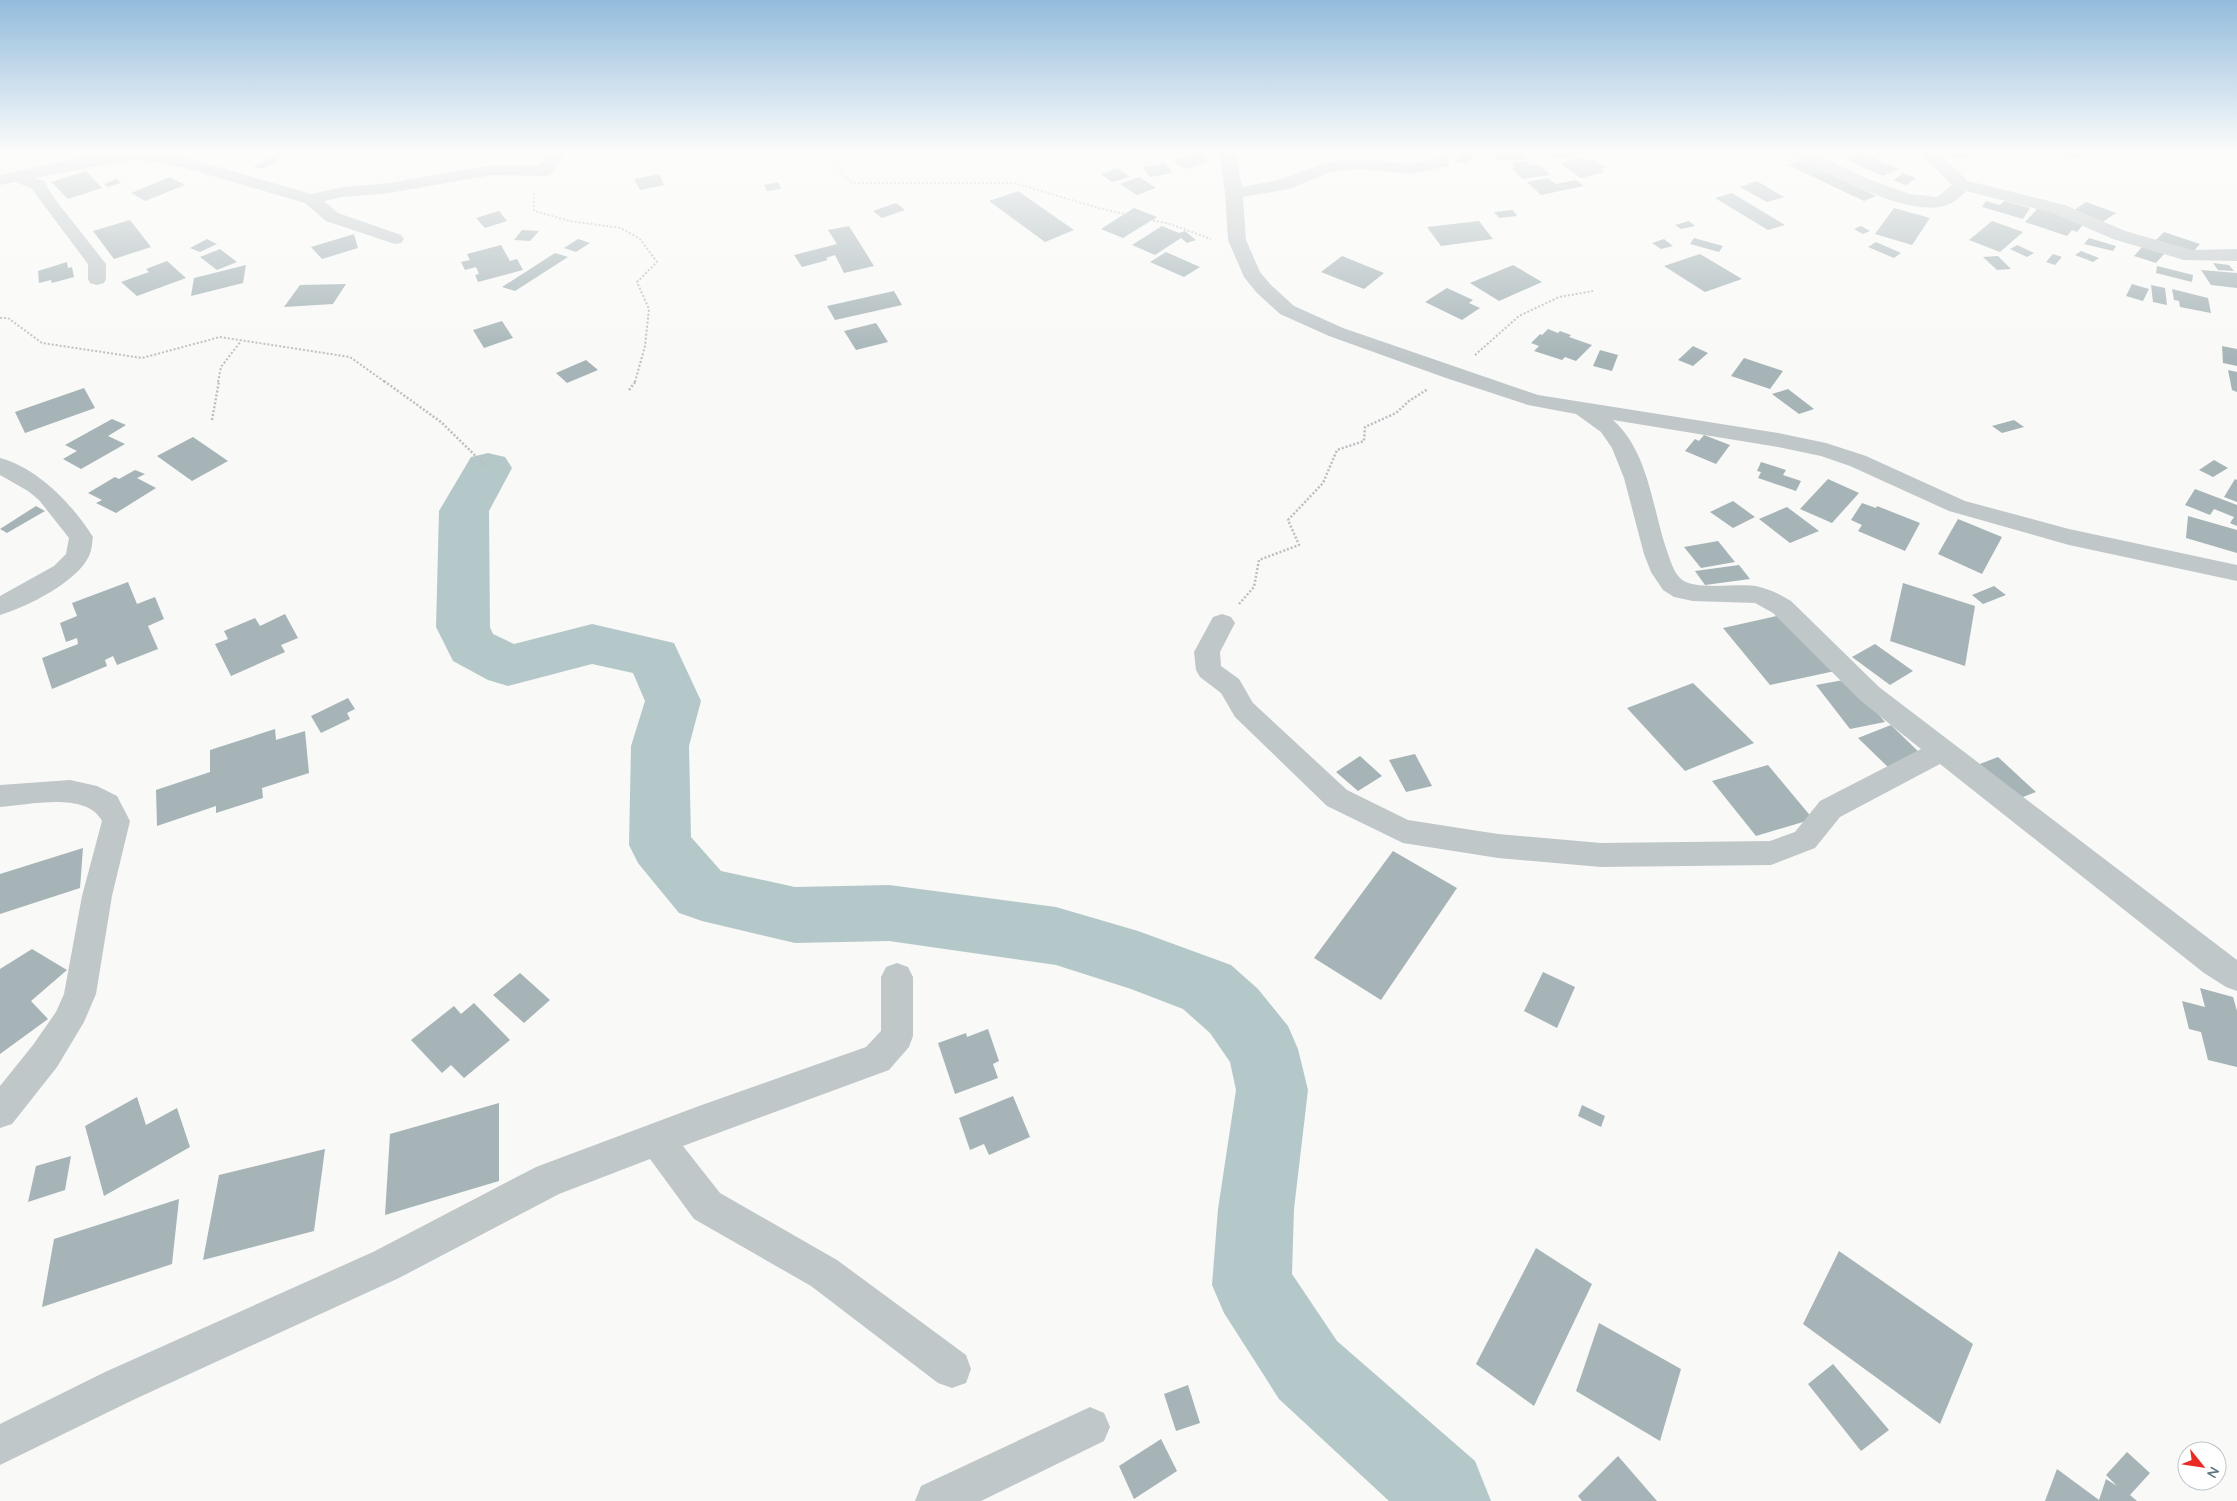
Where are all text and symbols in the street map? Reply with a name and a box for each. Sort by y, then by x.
north arrow [2177,1441,2227,1491]
text: N [2203,1464,2224,1481]

